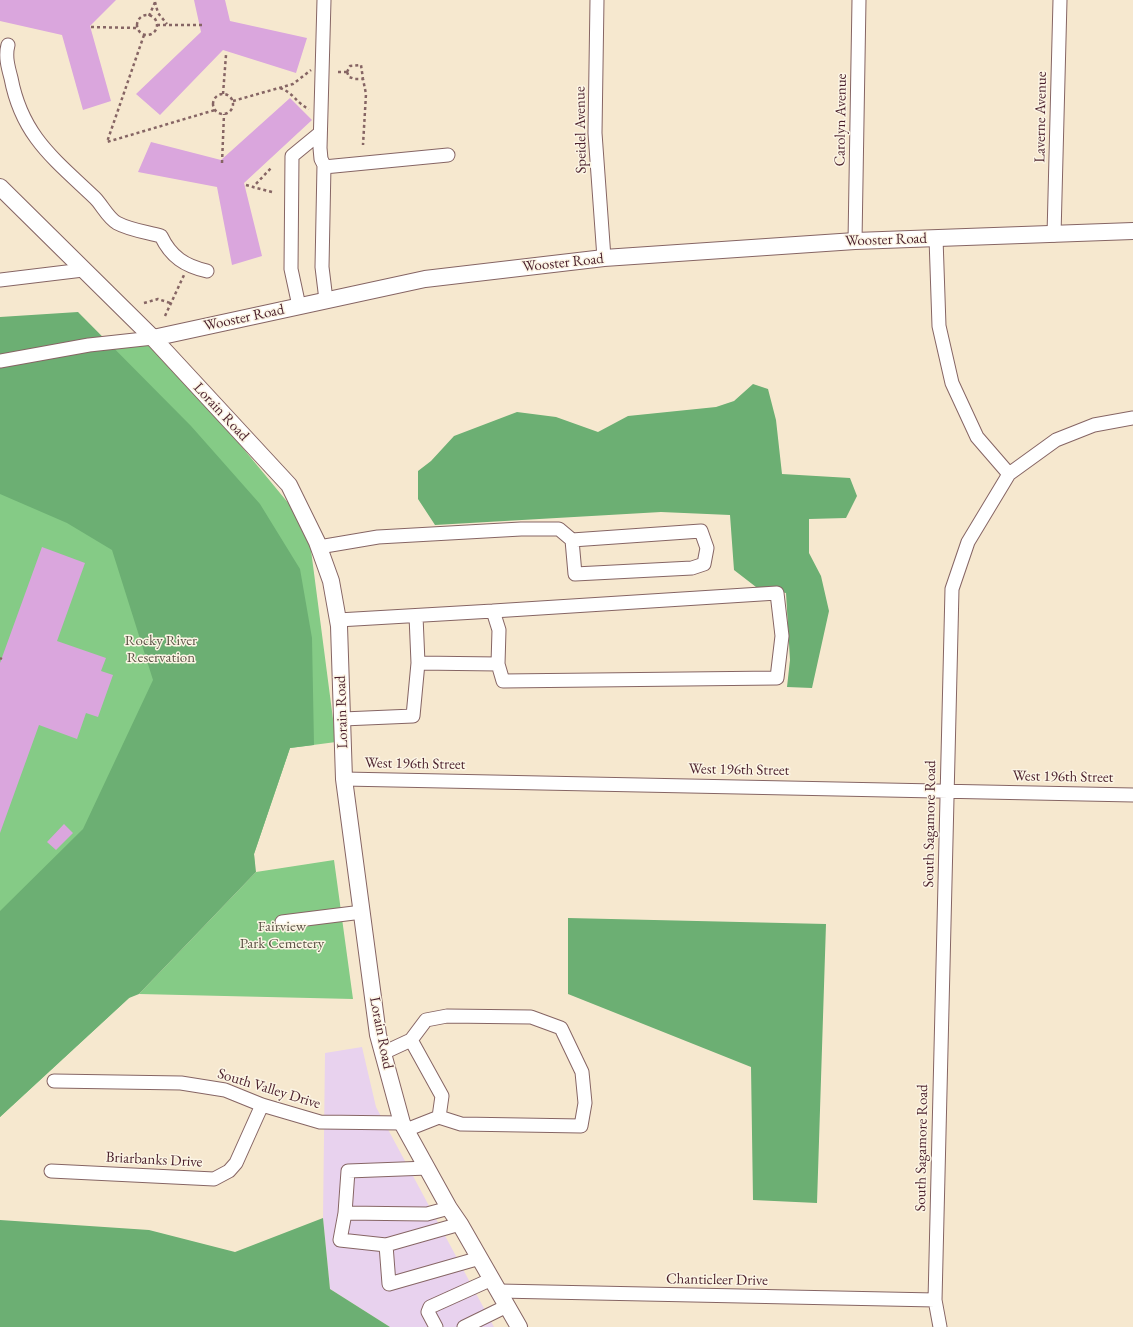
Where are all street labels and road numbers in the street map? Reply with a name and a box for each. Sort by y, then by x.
street label: Laverne Avenue [1031,71,1051,163]
street label: Carolyn Avenue [831,73,851,167]
street label: Speidel Avenue [571,86,591,174]
street label: Wooster Road [845,230,927,250]
street label: Wooster Road [521,250,605,276]
street label: Wooster Road [202,301,286,335]
street label: Lorain Road [189,379,253,445]
street label: Lorain Road [332,675,352,749]
street label: West 196th Street [365,754,465,774]
street label: West 196th Street [689,760,789,780]
street label: South Sagamore Road [920,760,940,888]
street label: West 196th Street [1013,767,1113,787]
street label: Lorain Road [365,995,397,1071]
street label: South Valley Drive [215,1065,323,1113]
street label: South Sagamore Road [912,1084,932,1212]
street label: Briarbanks Drive [105,1148,203,1172]
street label: Chanticleer Drive [666,1270,768,1290]

